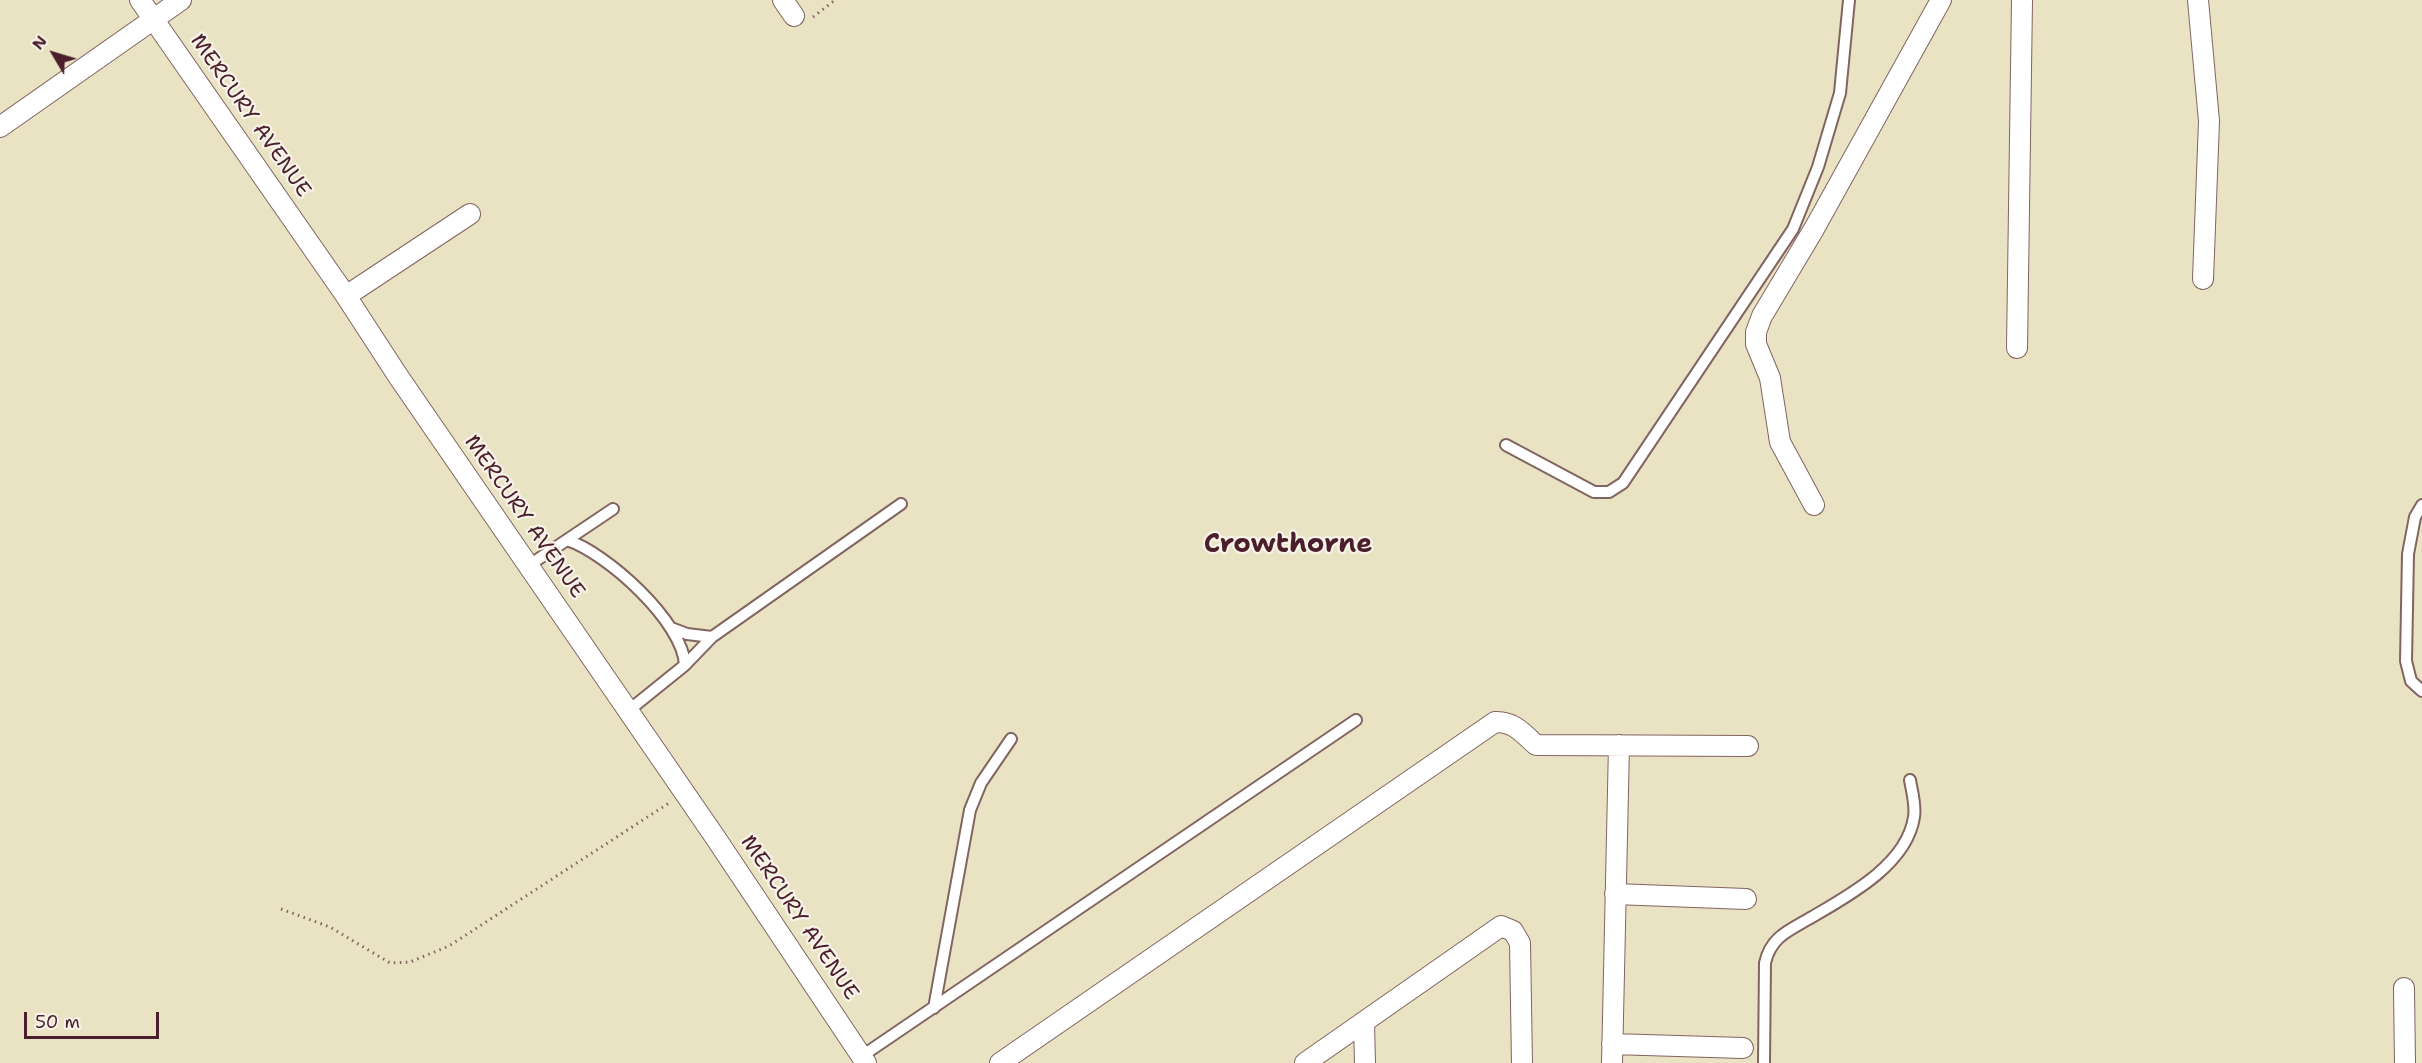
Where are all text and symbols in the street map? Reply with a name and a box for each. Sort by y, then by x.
north arrow [24,24,84,84]
street label: MERCURY AVENUE [184,30,316,202]
text: N [27,31,52,54]
street label: MERCURY AVENUE [458,431,590,603]
district label: Crowthorne [1204,529,1372,561]
street label: MERCURY AVENUE [735,831,863,1005]
scale bar [27,1000,162,1038]
text: 50 m [35,1010,80,1034]

